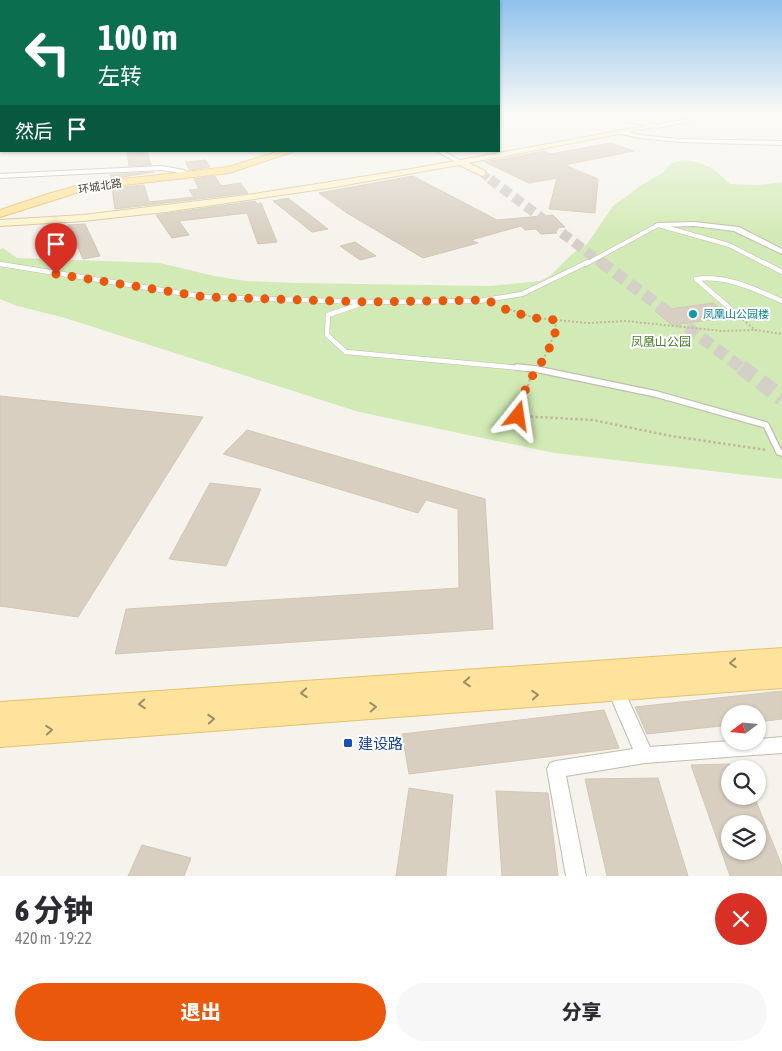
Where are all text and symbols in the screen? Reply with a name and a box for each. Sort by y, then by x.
text: 100 m [98,17,177,57]
icon: left [15,20,80,85]
text: 左转 [98,63,142,89]
icon: arrive [63,115,91,143]
text: 然后 [15,120,53,142]
street label: 环城北路 [77,177,123,195]
pin [35,223,77,274]
icon: arrive [42,230,70,258]
marker: 凤凰山公园楼 [687,308,699,320]
place label: 凤凰山公园楼 [703,308,769,320]
park label: 凤凰山公园 [631,335,691,349]
position arrow [491,389,543,441]
one-way arrow [729,657,737,668]
one-way arrow [462,676,470,687]
one-way arrow [300,687,308,698]
one-way arrow [531,690,539,701]
one-way arrow [138,699,146,710]
one-way arrow [369,701,377,712]
north arrow [721,705,766,750]
map controls [721,705,766,860]
one-way arrow [207,713,215,724]
one-way arrow [45,725,53,736]
place label: 建设路 [358,735,403,752]
marker: 建设路 [342,737,354,749]
button: search [721,760,766,805]
button: layers [721,815,766,860]
text: 6 分钟 [15,893,93,927]
button: close [715,893,767,945]
text: 420 m · 19:22 [15,929,92,947]
button: 退出 [15,983,386,1041]
button: 分享 [396,983,767,1041]

